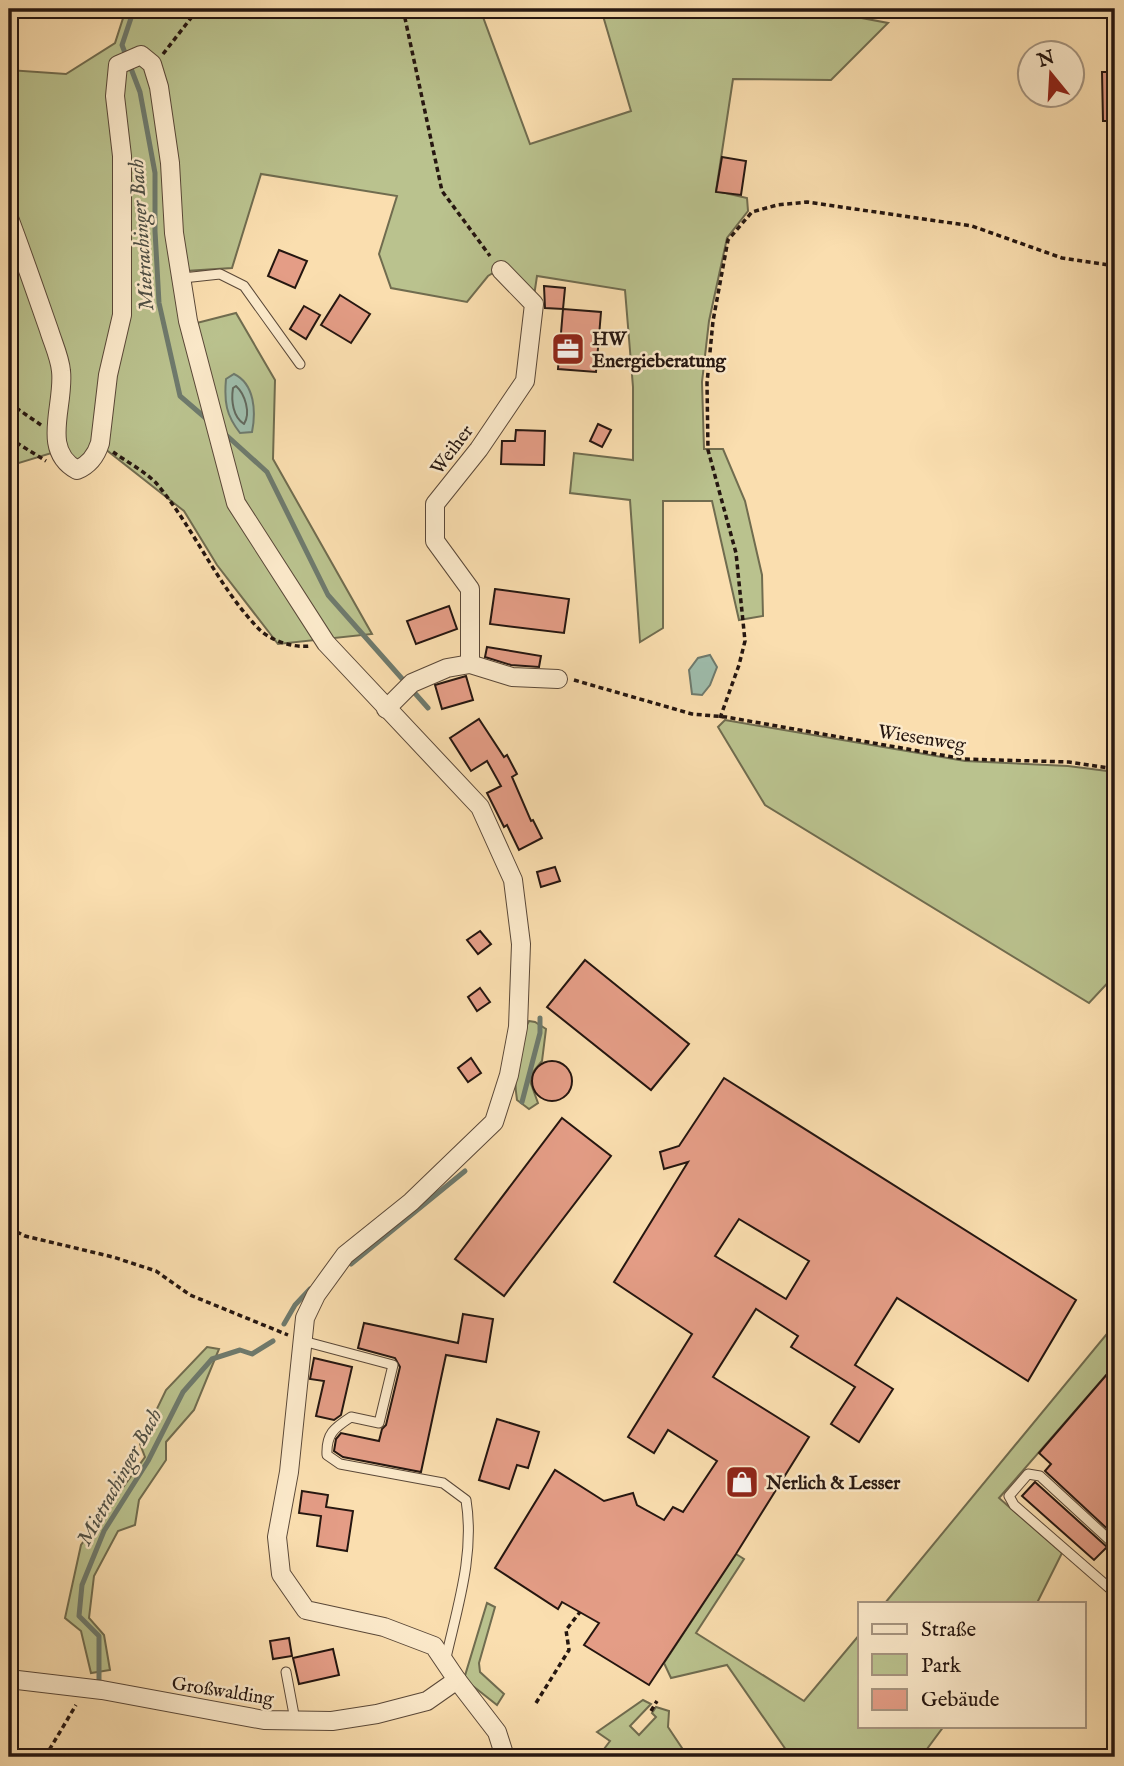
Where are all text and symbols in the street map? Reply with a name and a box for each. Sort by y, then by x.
north arrow [1016,38,1086,108]
text: N [1034,46,1058,74]
water label: Mietrachinger Bach [124,158,161,312]
place label: HW Energieberatung [592,328,727,374]
office icon: HW Energieberatung [549,330,587,368]
street label: Weiher [426,420,479,480]
street label: Wiesenweg [876,720,968,758]
water label: Mietrachinger Bach [72,1404,169,1551]
shop icon: Nerlich & Lesser [723,1463,761,1501]
place label: Nerlich & Lesser [765,1472,901,1496]
legend [858,1602,1086,1728]
text: Straße [921,1617,977,1644]
text: Park [921,1653,962,1680]
street label: Großwalding [170,1672,276,1712]
text: Gebäude [921,1687,1000,1714]

